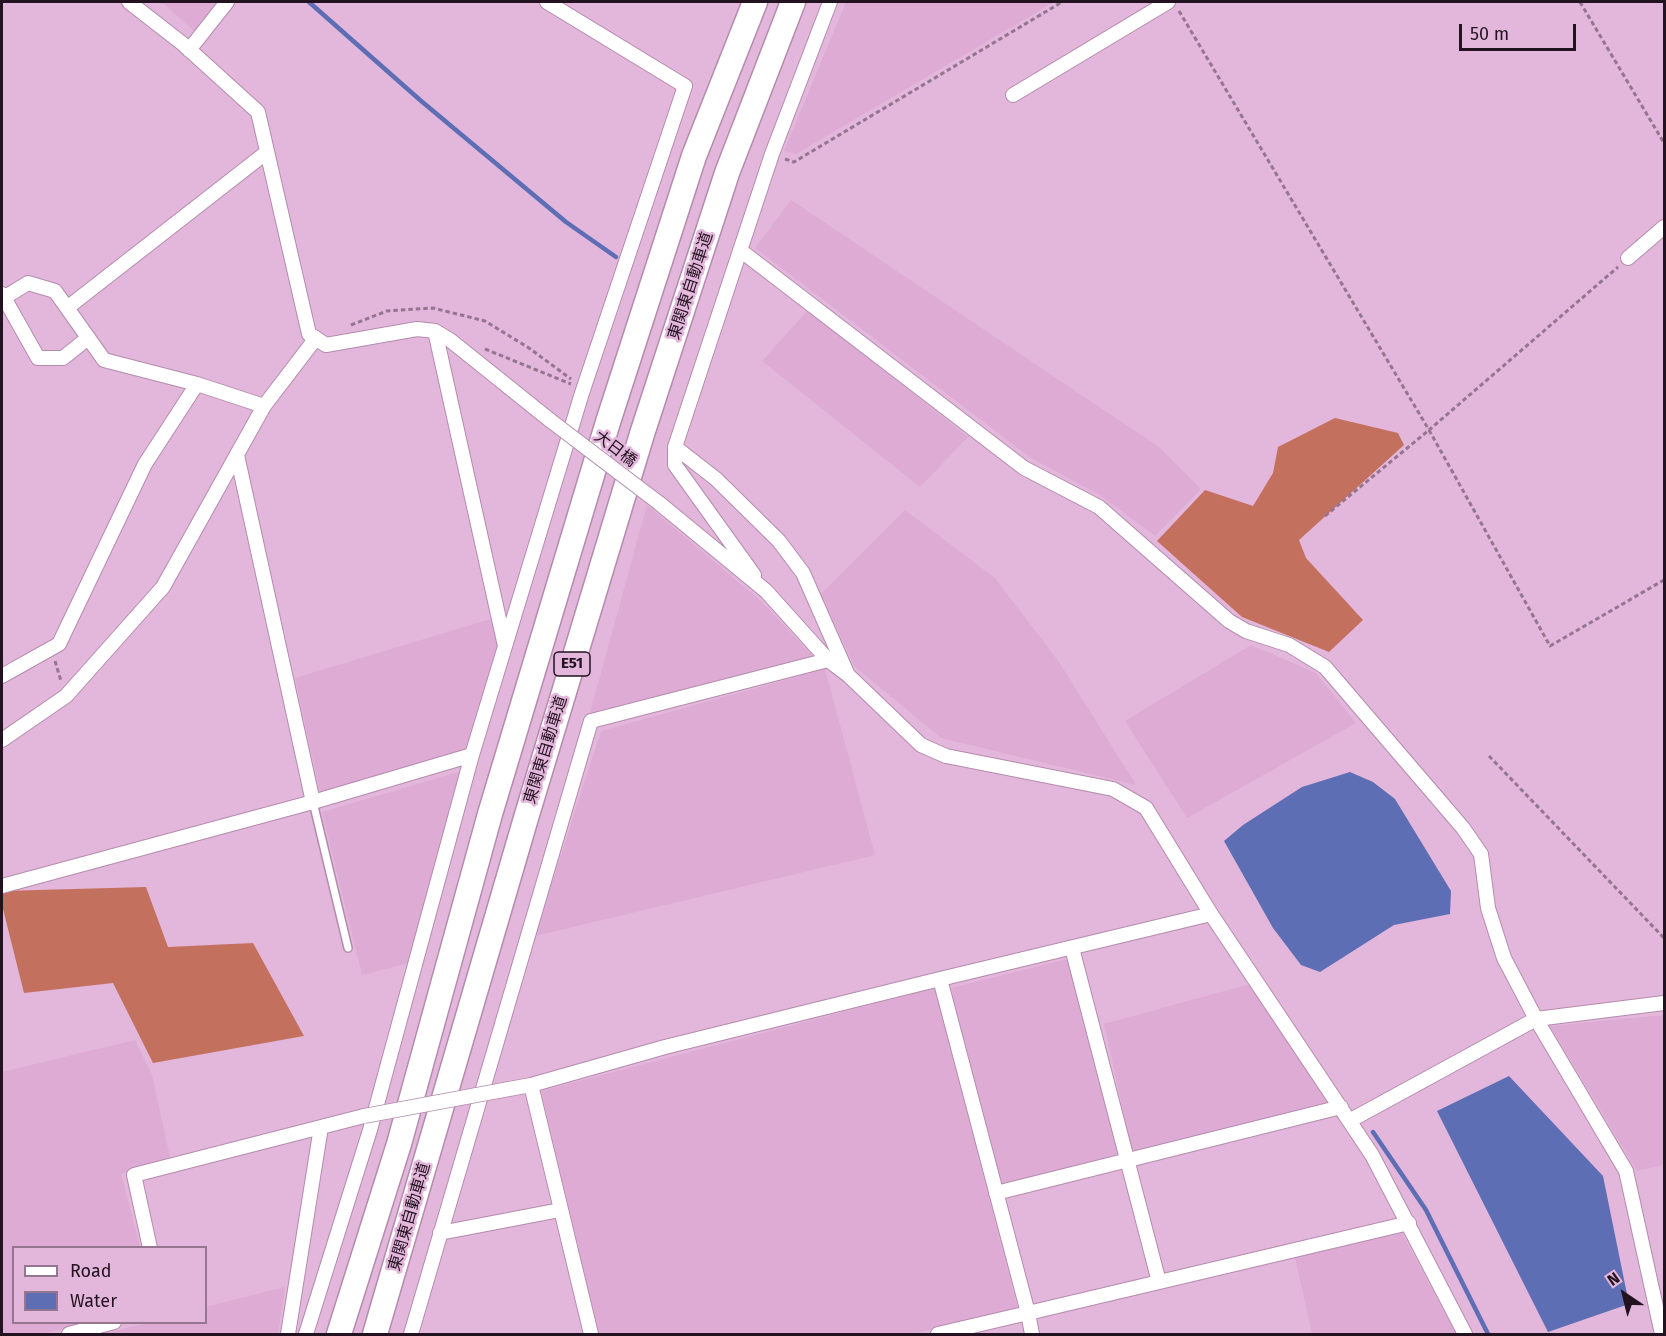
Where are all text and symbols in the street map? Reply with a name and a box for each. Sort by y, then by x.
scale bar [1462,12,1579,50]
text: 50 m [1470,23,1509,45]
street label: 東関東自動車道 [665,230,717,342]
street label: 大日橋 [590,427,640,471]
road number: E51 [554,652,590,676]
street label: 東関東自動車道 [520,694,572,806]
street label: 東関東自動車道 [385,1161,435,1273]
legend [12,1246,207,1324]
text: Road [70,1260,112,1282]
north arrow [1594,1264,1654,1324]
text: N [1604,1268,1623,1290]
text: Water [70,1290,117,1312]

